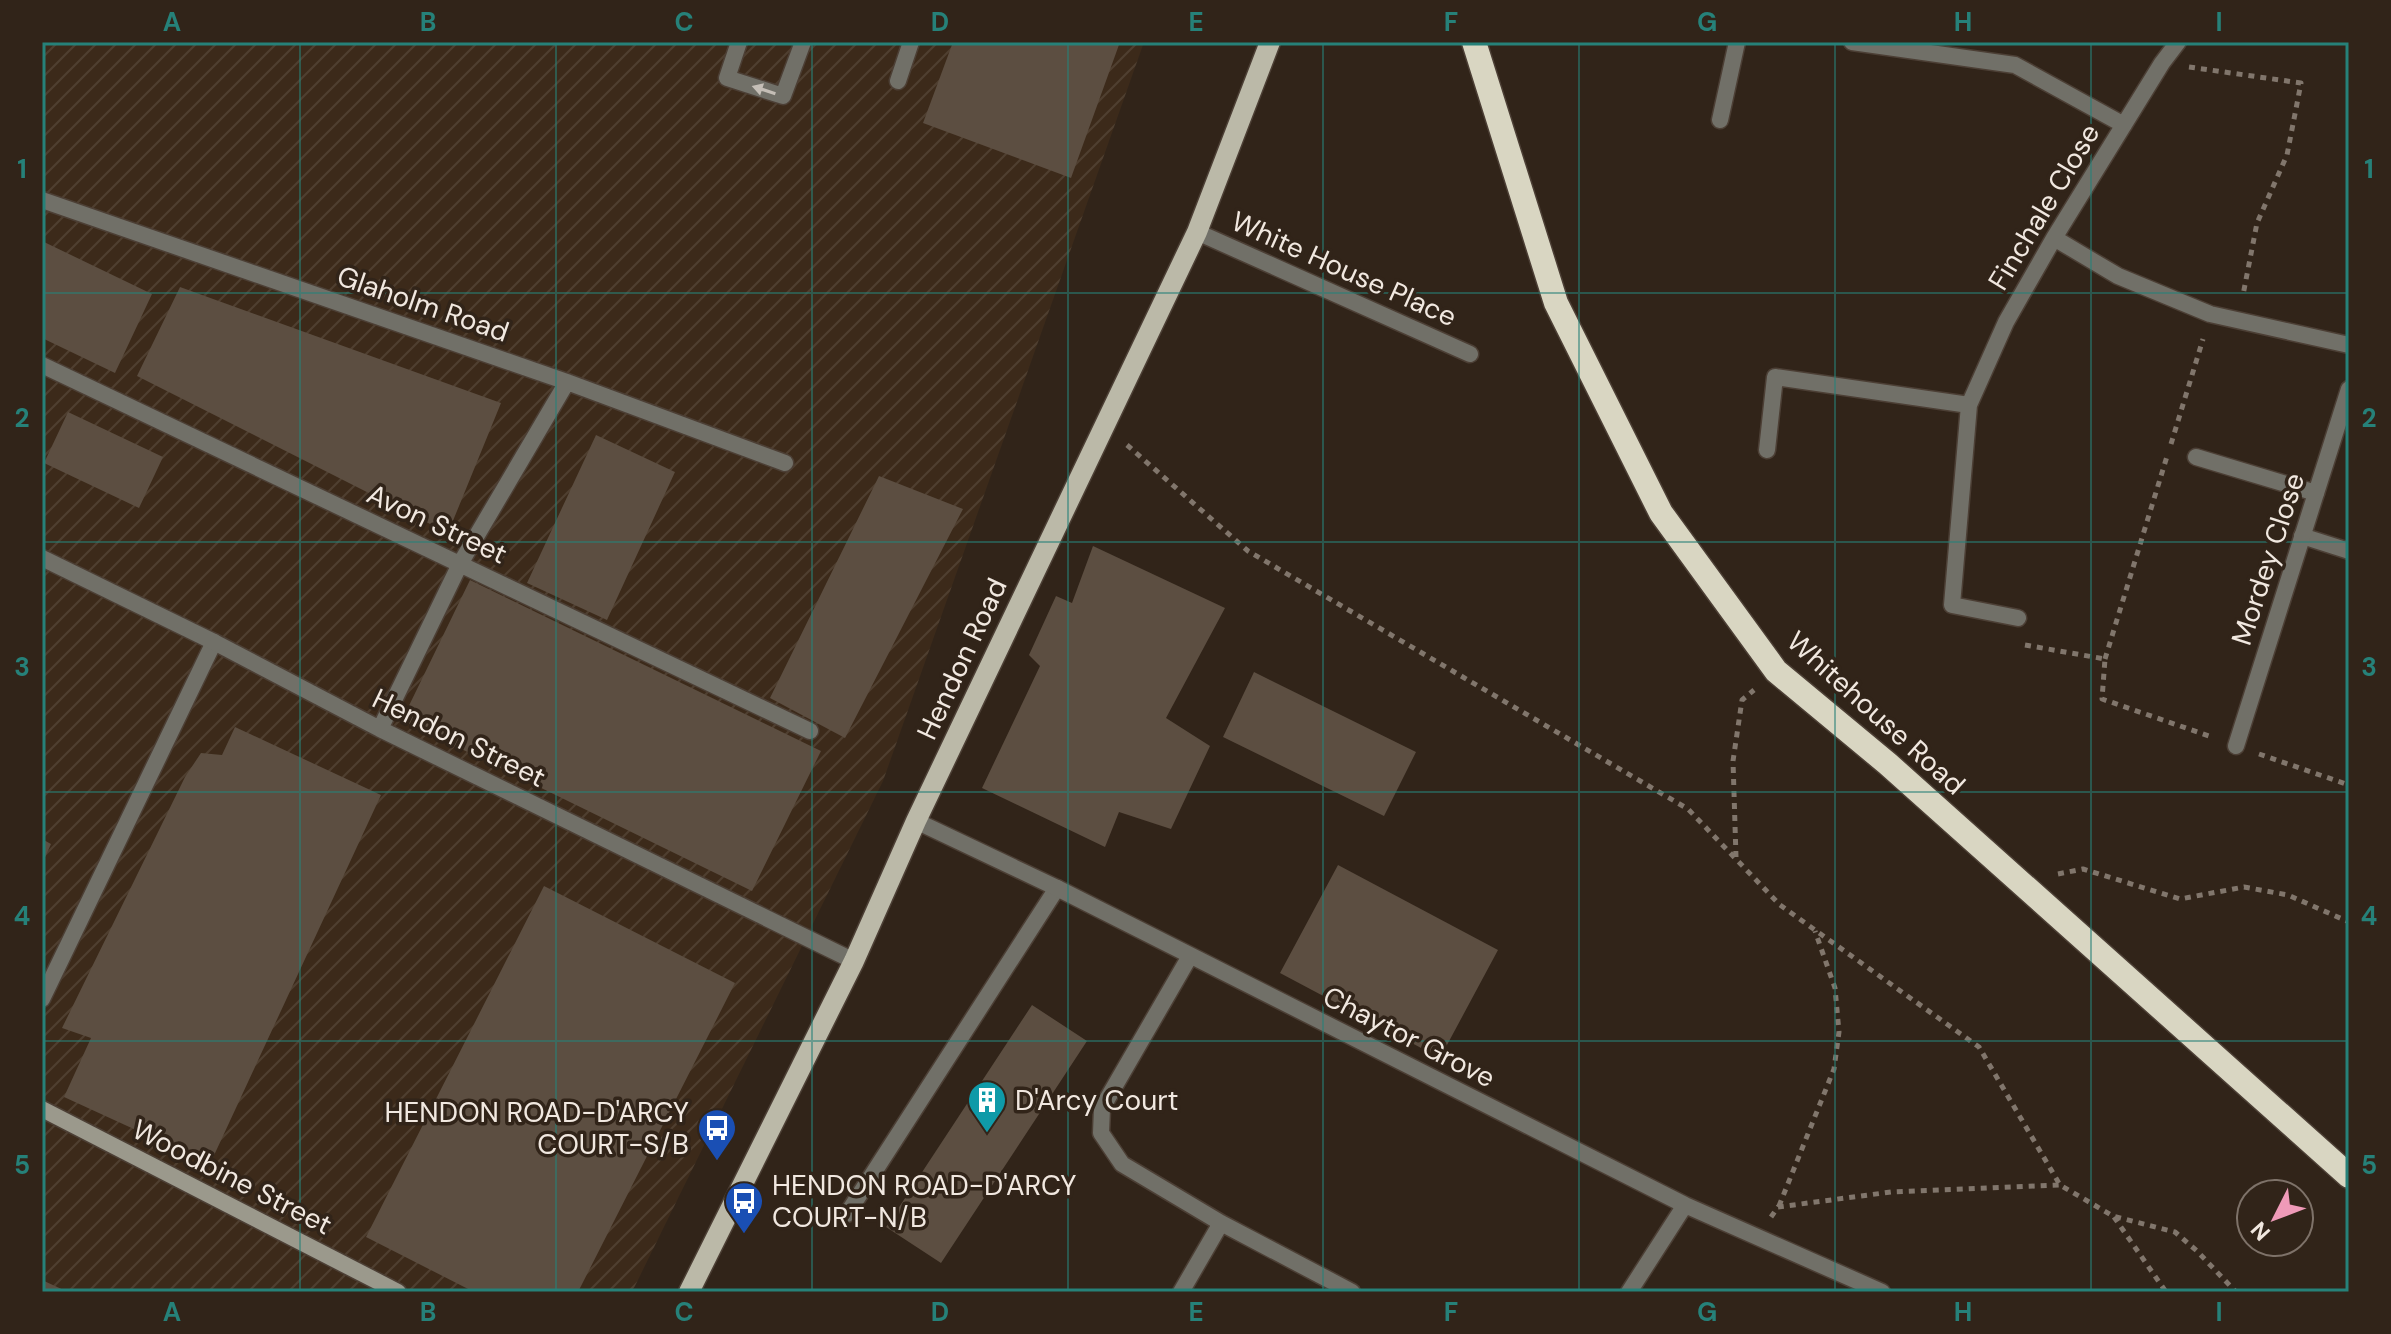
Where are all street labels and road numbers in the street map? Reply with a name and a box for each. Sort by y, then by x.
street label: Finchale Close [1980,117,2108,297]
street label: White House Place [1226,203,1462,335]
street label: Glaholm Road [332,257,514,351]
street label: Mordey Close [2223,468,2313,650]
street label: Avon Street [361,475,513,573]
street label: Hendon Road [908,572,1016,746]
street label: Whitehouse Road [1779,623,1973,803]
street label: Hendon Street [366,680,552,796]
street label: Chaytor Grove [1317,978,1501,1096]
street label: Woodbine Street [126,1111,338,1243]

